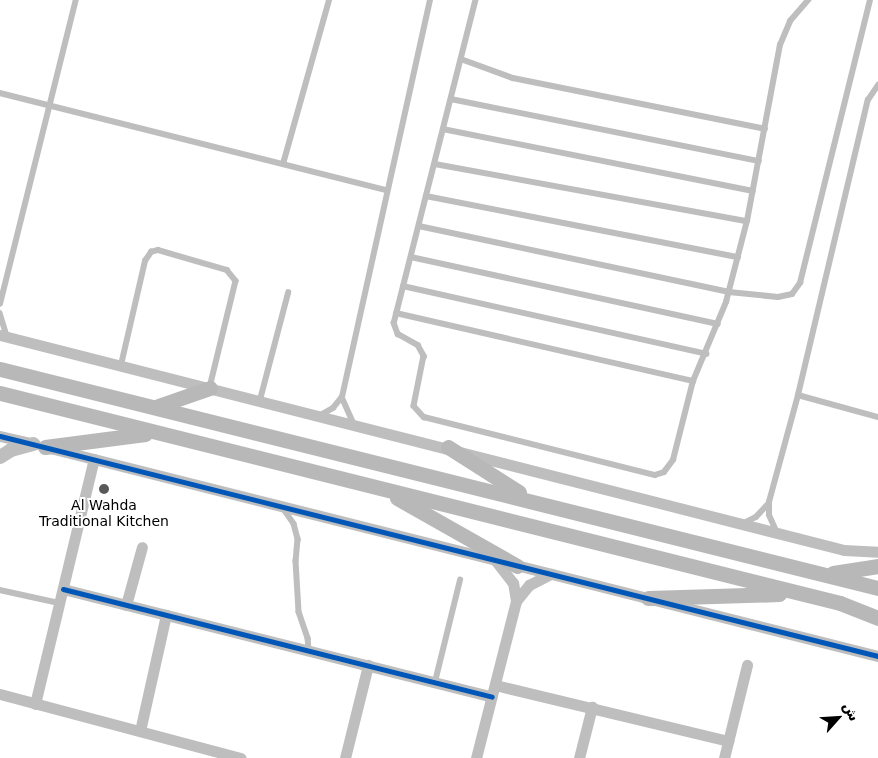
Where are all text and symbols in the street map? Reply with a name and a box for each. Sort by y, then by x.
marker: Al Wahda Traditional Kitchen [98,483,110,495]
place label: Al Wahda Traditional Kitchen [39,497,169,530]
north arrow [813,693,863,743]
text: ش [840,699,863,724]

